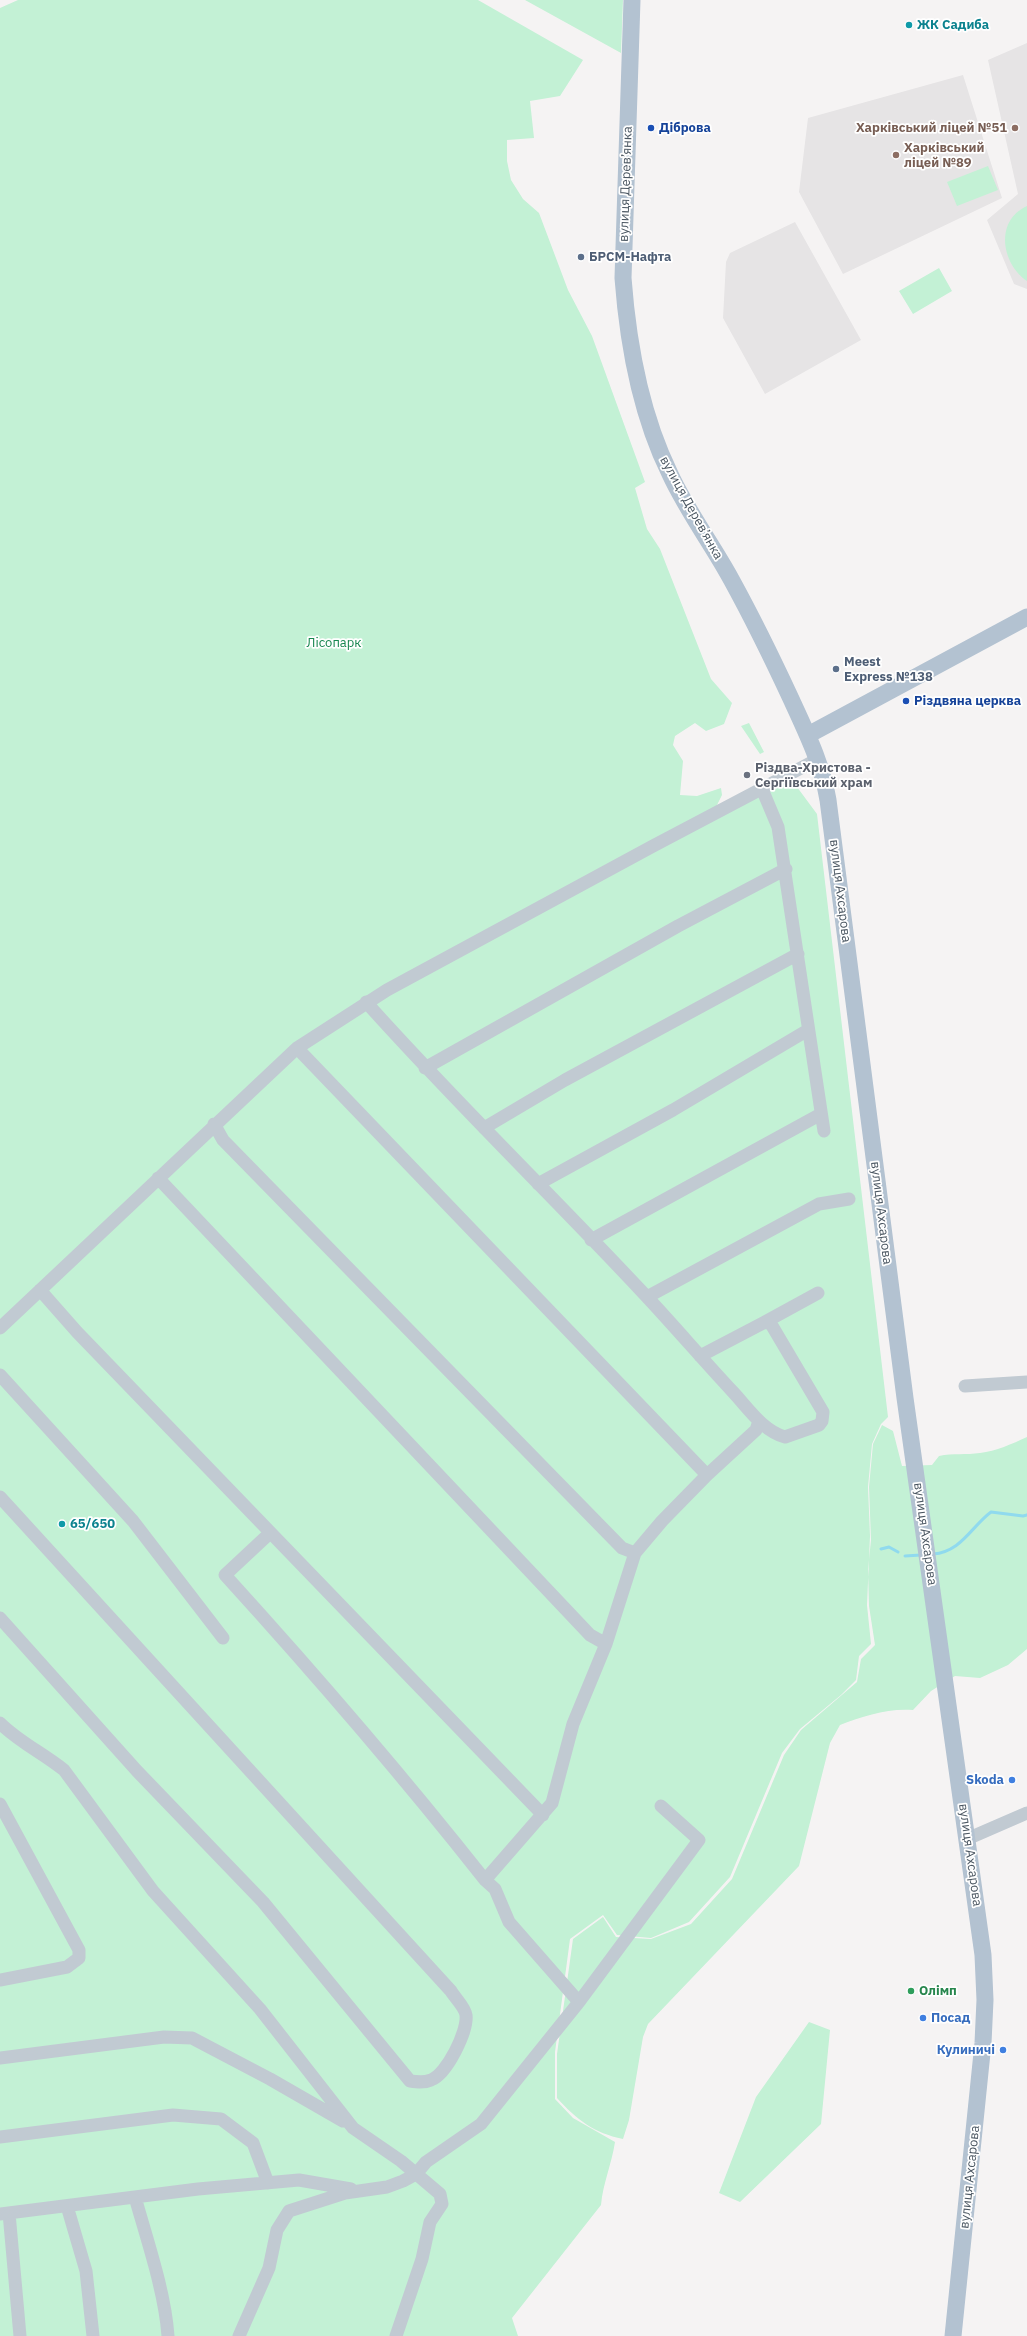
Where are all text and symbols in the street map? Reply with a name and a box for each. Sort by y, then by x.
place label: ЖК Садиба [917,17,989,33]
marker: ЖК Садиба [904,20,914,30]
place label: Діброва [659,120,711,136]
place label: Харківський ліцей №51 [856,120,1007,136]
marker: Діброва [646,123,656,133]
marker: Харківський ліцей №51 [1010,123,1020,133]
street label: вулиця Дерев’янка [616,126,636,242]
place label: Харківський ліцей №89 [904,140,984,171]
marker: Харківський ліцей №89 [891,150,901,160]
place label: БРСМ-Нафта [589,249,671,265]
marker: БРСМ-Нафта [576,252,586,262]
street label: вулиця Дерев’янка [656,454,726,562]
park label: Лісопарк [307,635,361,651]
place label: Meest Express №138 [844,654,933,685]
marker: Meest Express №138 [831,664,841,674]
place label: Різдвяна церква [914,693,1021,709]
marker: Різдвяна церква [901,696,911,706]
place label: Різдва-Христова - Сергіївський храм [755,760,872,791]
marker: Різдва-Христова - Сергіївський храм [742,770,752,780]
street label: вулиця Ахсарова [826,839,854,943]
street label: вулиця Ахсарова [867,1161,895,1265]
street label: вулиця Ахсарова [910,1482,940,1586]
place label: 65/650 [70,1516,115,1532]
marker: 65/650 [57,1519,67,1529]
place label: Skoda [966,1772,1004,1788]
marker: Skoda [1007,1775,1017,1785]
street label: вулиця Ахсарова [955,1803,985,1907]
place label: Олімп [919,1983,957,1999]
marker: Олімп [906,1986,916,1996]
place label: Посад [931,2010,970,2026]
marker: Посад [918,2013,928,2023]
place label: Кулиничі [937,2042,995,2058]
marker: Кулиничі [998,2045,1008,2055]
street label: вулиця Ахсарова [957,2125,983,2229]

